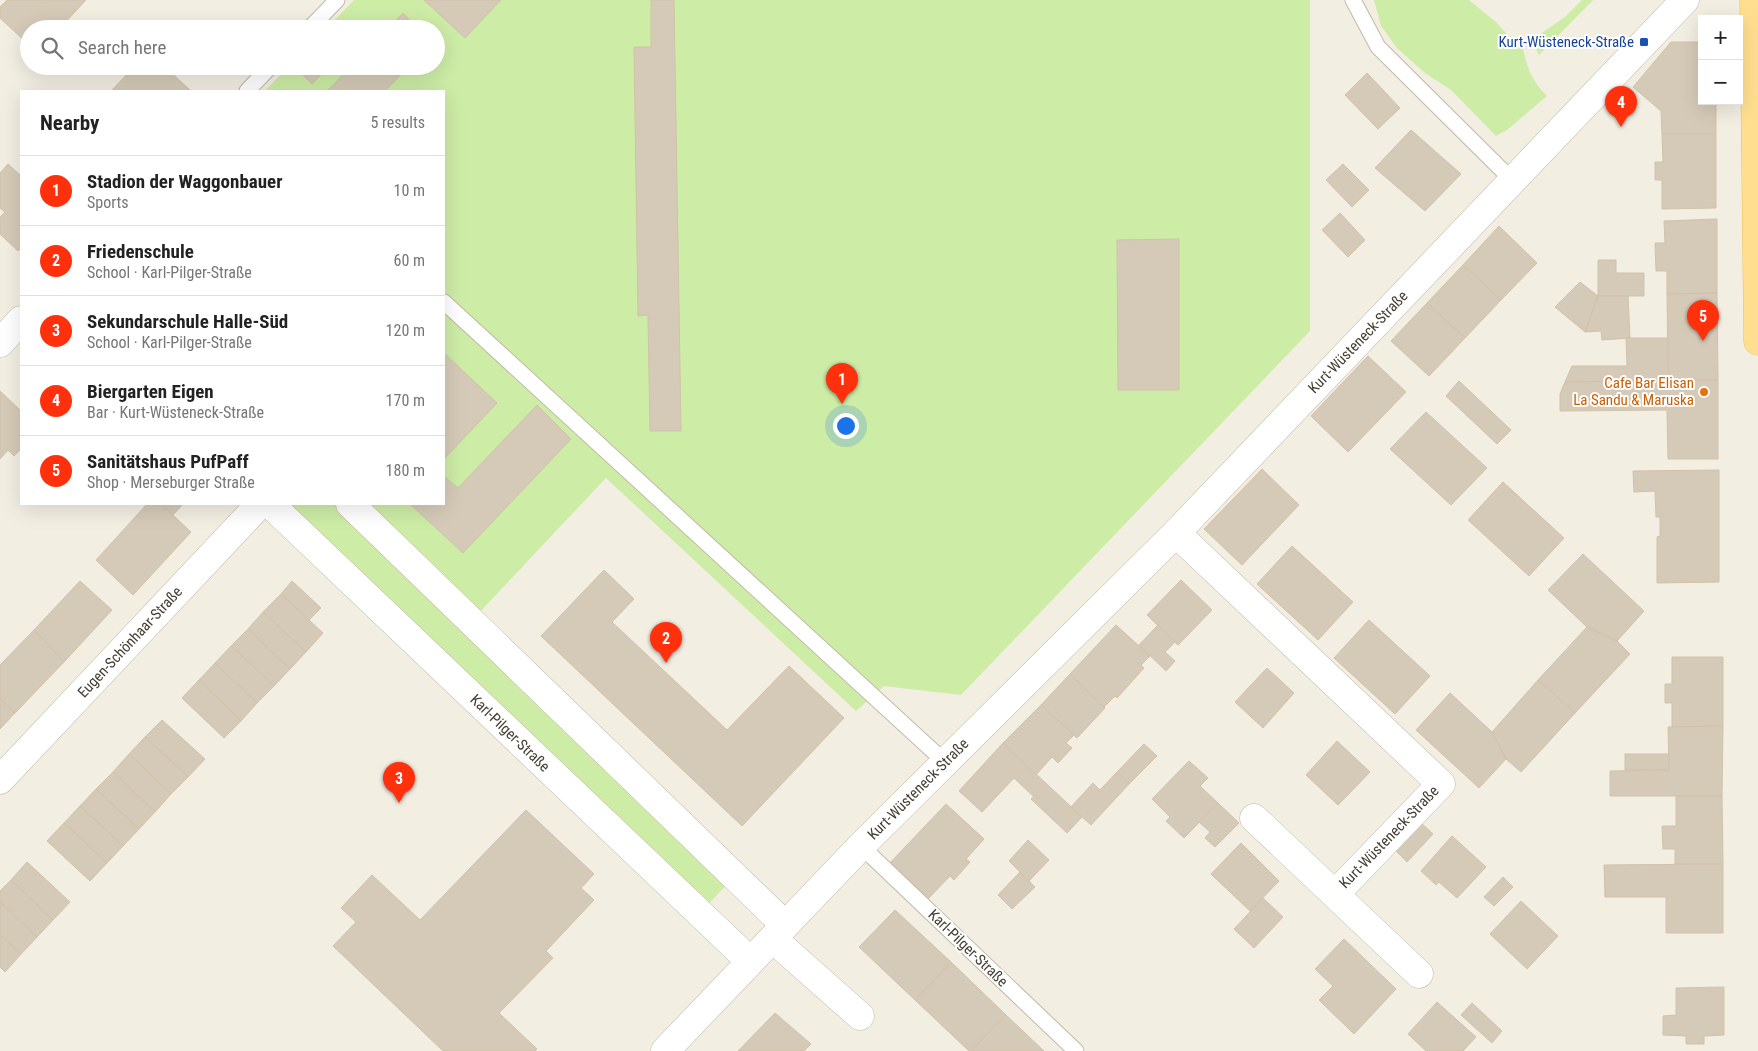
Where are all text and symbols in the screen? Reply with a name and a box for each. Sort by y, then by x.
map controls [1698,15,1743,105]
button: + [1698,15,1743,60]
search box [20,20,445,75]
place label: Kurt-Wüsteneck-Straße [1499,33,1634,51]
icon: search [38,34,66,62]
text: Search here [78,36,166,59]
marker: Kurt-Wüsteneck-Straße [1638,36,1650,48]
button: − [1698,60,1743,105]
pin: 4 [1605,86,1637,127]
text: Nearby [40,111,99,135]
text: 5 results [370,113,425,132]
text: Stadion der Waggonbauer [87,170,283,193]
text: 1 [52,181,60,200]
text: 10 m [393,181,425,200]
text: Sports [87,193,129,212]
text: Friedenschule [87,240,194,263]
text: 2 [52,251,60,270]
text: 60 m [393,251,425,270]
text: School · Karl-Pilger-Straße [87,263,252,282]
street label: Kurt-Wüsteneck-Straße [1304,287,1412,397]
pin: 5 [1687,300,1719,341]
text: Sekundarschule Halle-Süd [87,310,288,333]
text: 3 [52,321,60,340]
text: 120 m [386,321,425,340]
text: School · Karl-Pilger-Straße [87,333,252,352]
pin: 1 [826,363,858,404]
place label: Cafe Bar Elisan La Sandu & Maruska [1573,374,1694,409]
text: Biergarten Eigen [87,380,214,403]
marker: Cafe Bar Elisan La Sandu & Maruska [1698,386,1710,398]
text: 4 [52,391,60,410]
text: 170 m [386,391,425,410]
text: Bar · Kurt-Wüsteneck-Straße [87,403,264,422]
your location [833,413,859,439]
text: Sanitätshaus PufPaff [87,450,249,473]
text: 5 [52,461,60,480]
text: 180 m [386,461,425,480]
text: Shop · Merseburger Straße [87,473,255,492]
street label: Eugen-Schönhaar-Straße [74,583,186,701]
pin: 2 [650,622,682,663]
street label: Karl-Pilger-Straße [466,691,554,775]
street label: Kurt-Wüsteneck-Straße [864,735,972,843]
pin: 3 [383,762,415,803]
street label: Kurt-Wüsteneck-Straße [1335,782,1443,892]
street label: Karl-Pilger-Straße [924,906,1012,990]

